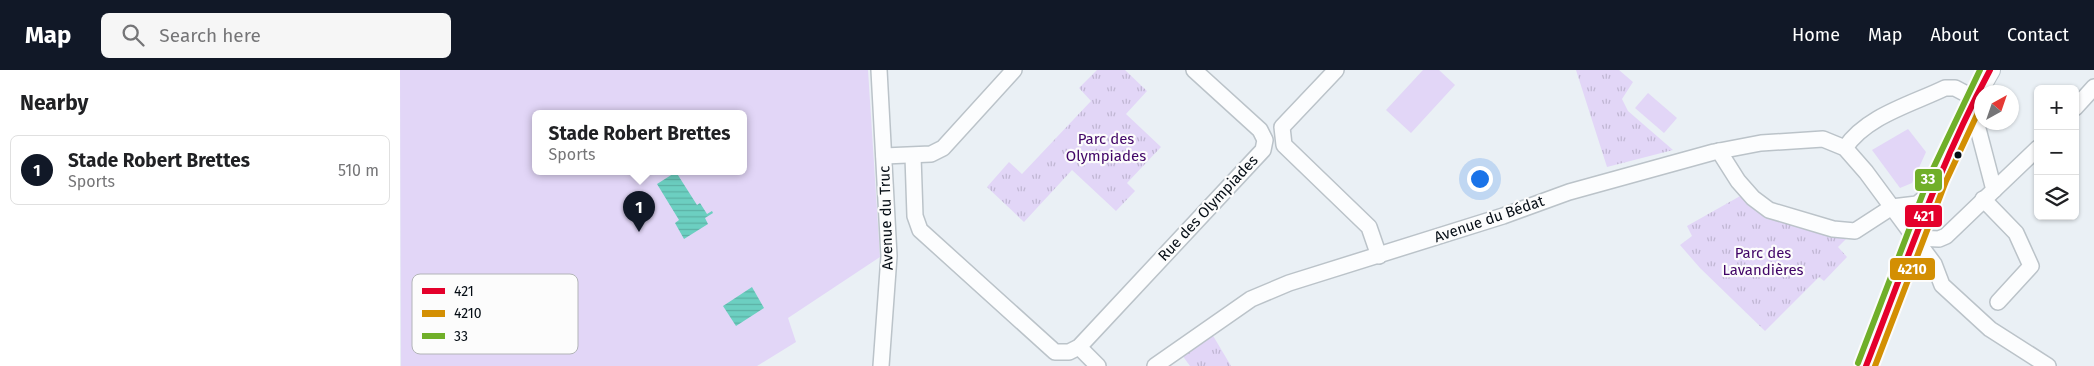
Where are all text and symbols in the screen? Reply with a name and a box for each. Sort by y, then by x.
search box [101,13,451,58]
text: Map [25,21,71,49]
icon: search [119,21,147,49]
text: Search here [159,24,261,47]
text: Home [1792,24,1840,46]
text: Map [1868,24,1902,46]
text: About [1930,24,1979,46]
text: Contact [2007,24,2069,46]
north arrow [1974,85,2019,130]
map controls [2034,85,2079,220]
button: + [2034,85,2079,130]
text: Nearby [20,90,88,116]
popup [532,110,747,175]
text: Stade Robert Brettes [549,122,730,145]
park label: Parc des Olympiades [1066,130,1146,165]
button: − [2034,130,2079,175]
text: Sports [549,145,596,164]
text: Stade Robert Brettes [68,149,250,172]
unlabelled marker [1953,150,1963,160]
street label: Rue des Olympiades [1154,151,1262,265]
text: 1 [33,161,41,180]
text: 510 m [338,161,379,180]
street label: Avenue du Truc [875,165,897,271]
your location [1467,166,1493,192]
line badge: 33 [1914,168,1943,192]
text: 33 [1920,171,1935,188]
text: Sports [68,172,115,191]
button: layers [2034,175,2079,220]
pin: 1 [623,191,655,232]
street label: Avenue du Bédat [1432,192,1547,246]
line badge: 421 [1904,204,1943,228]
text: 421 [1913,208,1935,225]
park label: Parc des Lavandières [1722,244,1804,279]
line badge: 4210 [1889,257,1936,281]
text: 4210 [1897,261,1927,278]
legend [412,274,578,354]
text: 421 [454,283,474,300]
text: 4210 [454,305,482,322]
text: 33 [454,328,468,345]

